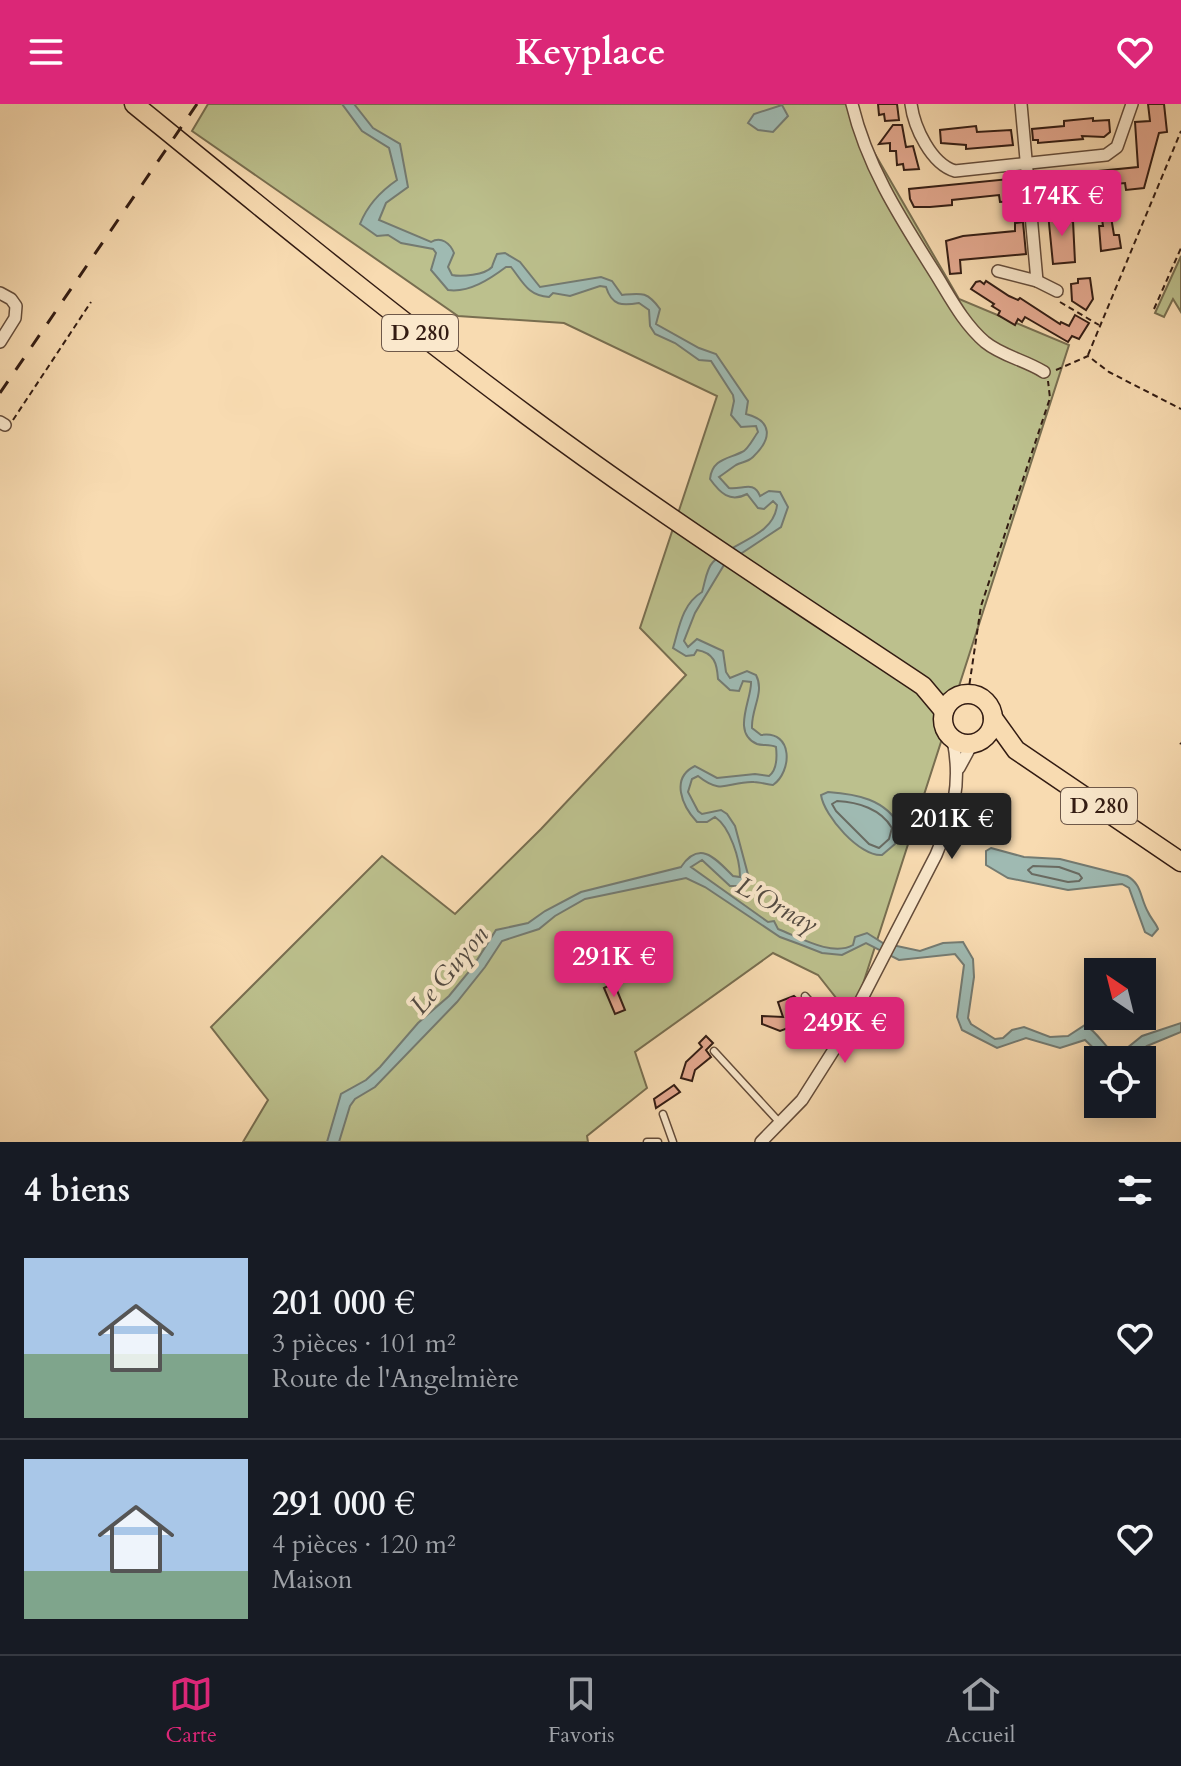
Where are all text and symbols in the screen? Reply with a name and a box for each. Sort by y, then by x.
text: Keyplace [516,28,665,77]
icon: menu [24,30,68,74]
icon: heart [1113,30,1157,74]
pin: 174K € [997,170,1127,238]
text: 174K € [1020,178,1104,213]
road number: D 280 [382,315,458,351]
road number: D 280 [1061,788,1137,824]
pin: 201K € [887,793,1017,861]
text: 201K € [910,801,994,836]
water label: L'Ornay [730,868,824,942]
water label: Le Guyon [402,918,496,1021]
pin: 291K € [549,931,679,999]
text: 291K € [572,939,656,974]
north arrow [1084,958,1156,1030]
map controls [1084,958,1156,1118]
pin: 249K € [780,997,910,1065]
text: 249K € [803,1005,887,1040]
button: locate [1084,1046,1156,1118]
text: 4 biens [24,1167,130,1213]
icon: filters [1113,1168,1157,1212]
text: 201 000 € [272,1280,415,1326]
icon: home [88,1290,184,1386]
icon: heart [1113,1316,1157,1360]
text: 3 pièces · 101 m² [272,1326,456,1361]
text: Route de l'Angelmière [272,1361,519,1396]
text: 291 000 € [272,1481,415,1527]
icon: home [88,1491,184,1587]
icon: heart [1113,1517,1157,1561]
text: 4 pièces · 120 m² [272,1527,456,1562]
text: Maison [272,1562,353,1597]
tab: Carte [166,1672,217,1750]
tab: Favoris [548,1672,615,1750]
tab: Accueil [946,1672,1015,1750]

